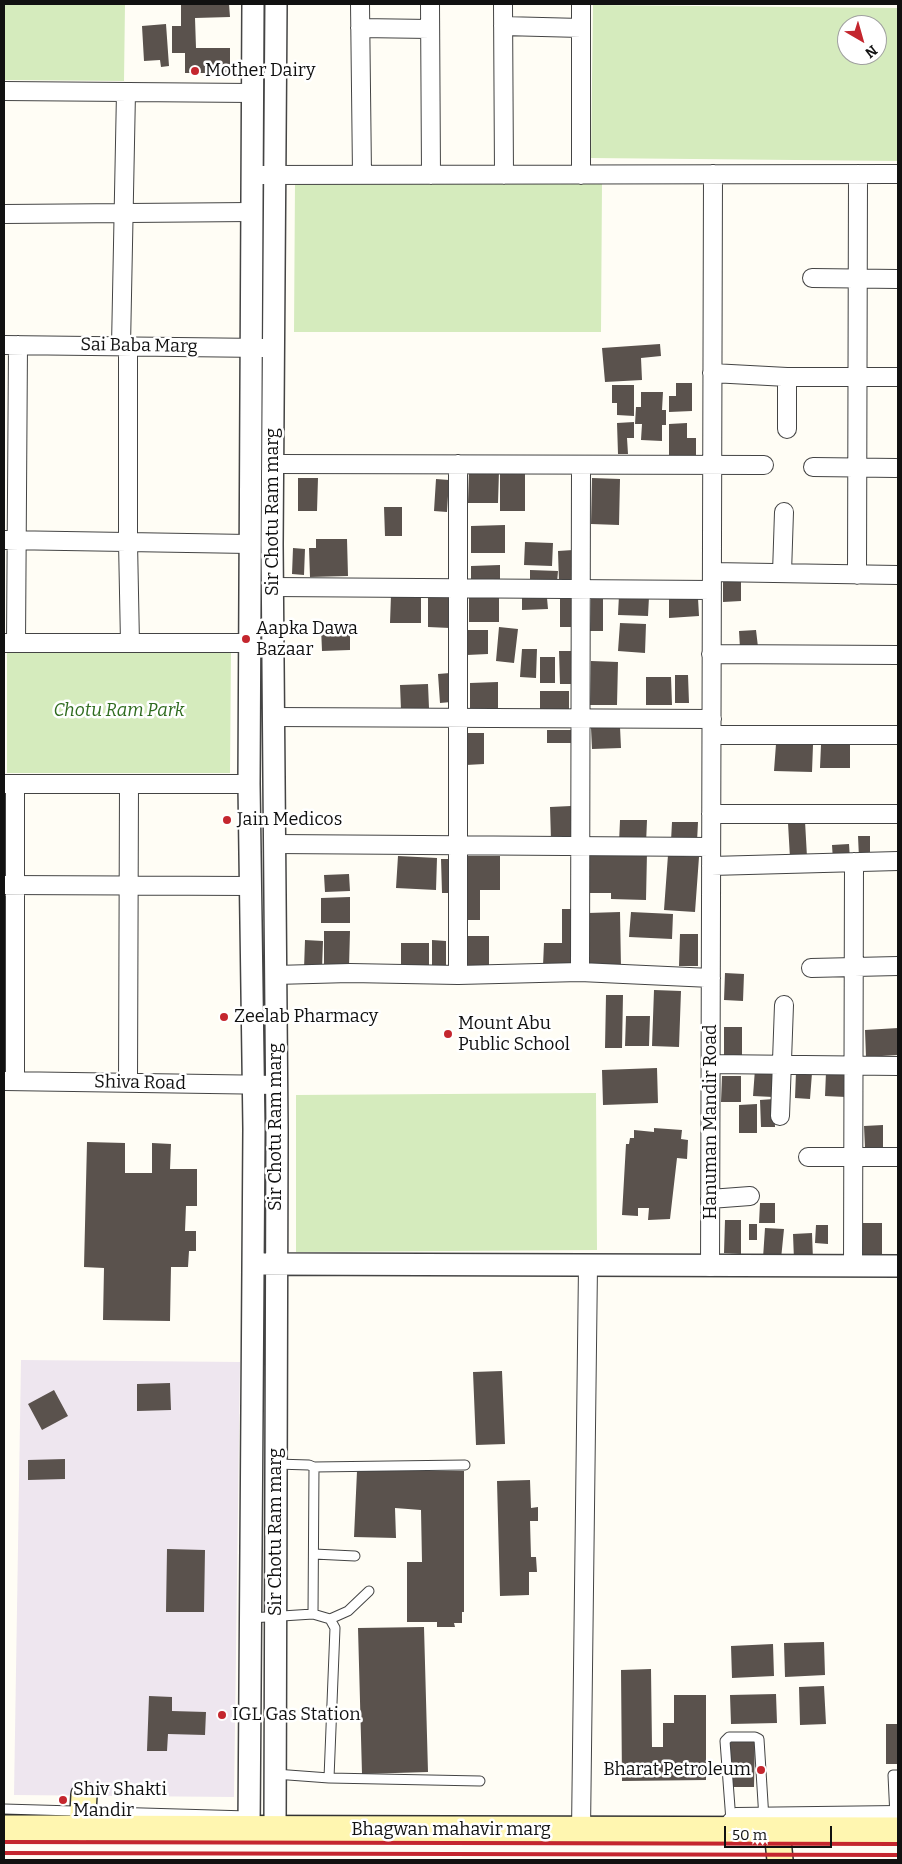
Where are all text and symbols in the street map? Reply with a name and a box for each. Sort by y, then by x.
north arrow [837,15,887,65]
text: N [861,41,880,61]
place label: Mother Dairy [205,60,315,82]
marker: Mother Dairy [189,65,201,77]
street label: Sai Baba Marg [80,334,198,358]
street label: Sir Chotu Ram marg [262,428,284,596]
place label: Aapka Dawa Bazaar [256,618,358,660]
marker: Aapka Dawa Bazaar [240,633,252,645]
park label: Chotu Ram Park [53,700,185,722]
place label: Jain Medicos [237,809,342,831]
marker: Jain Medicos [221,814,233,826]
place label: Zeelab Pharmacy [234,1006,378,1028]
marker: Zeelab Pharmacy [218,1011,230,1023]
place label: Mount Abu Public School [458,1013,570,1056]
street label: Hanuman Mandir Road [700,1024,722,1220]
marker: Mount Abu Public School [442,1028,454,1040]
street label: Sir Chotu Ram marg [265,1043,287,1211]
street label: Shiva Road [94,1071,186,1095]
street label: Sir Chotu Ram marg [265,1448,287,1616]
place label: IGL Gas Station [232,1704,361,1726]
marker: IGL Gas Station [216,1709,228,1721]
place label: Bharat Petroleum [603,1759,751,1781]
marker: Bharat Petroleum [755,1764,767,1776]
place label: Shiv Shakti Mandir [73,1779,167,1822]
marker: Shiv Shakti Mandir [57,1794,69,1806]
scale bar [727,1816,834,1848]
street label: Bhagwan mahavir marg [351,1819,551,1841]
text: 50 m [732,1826,767,1844]

